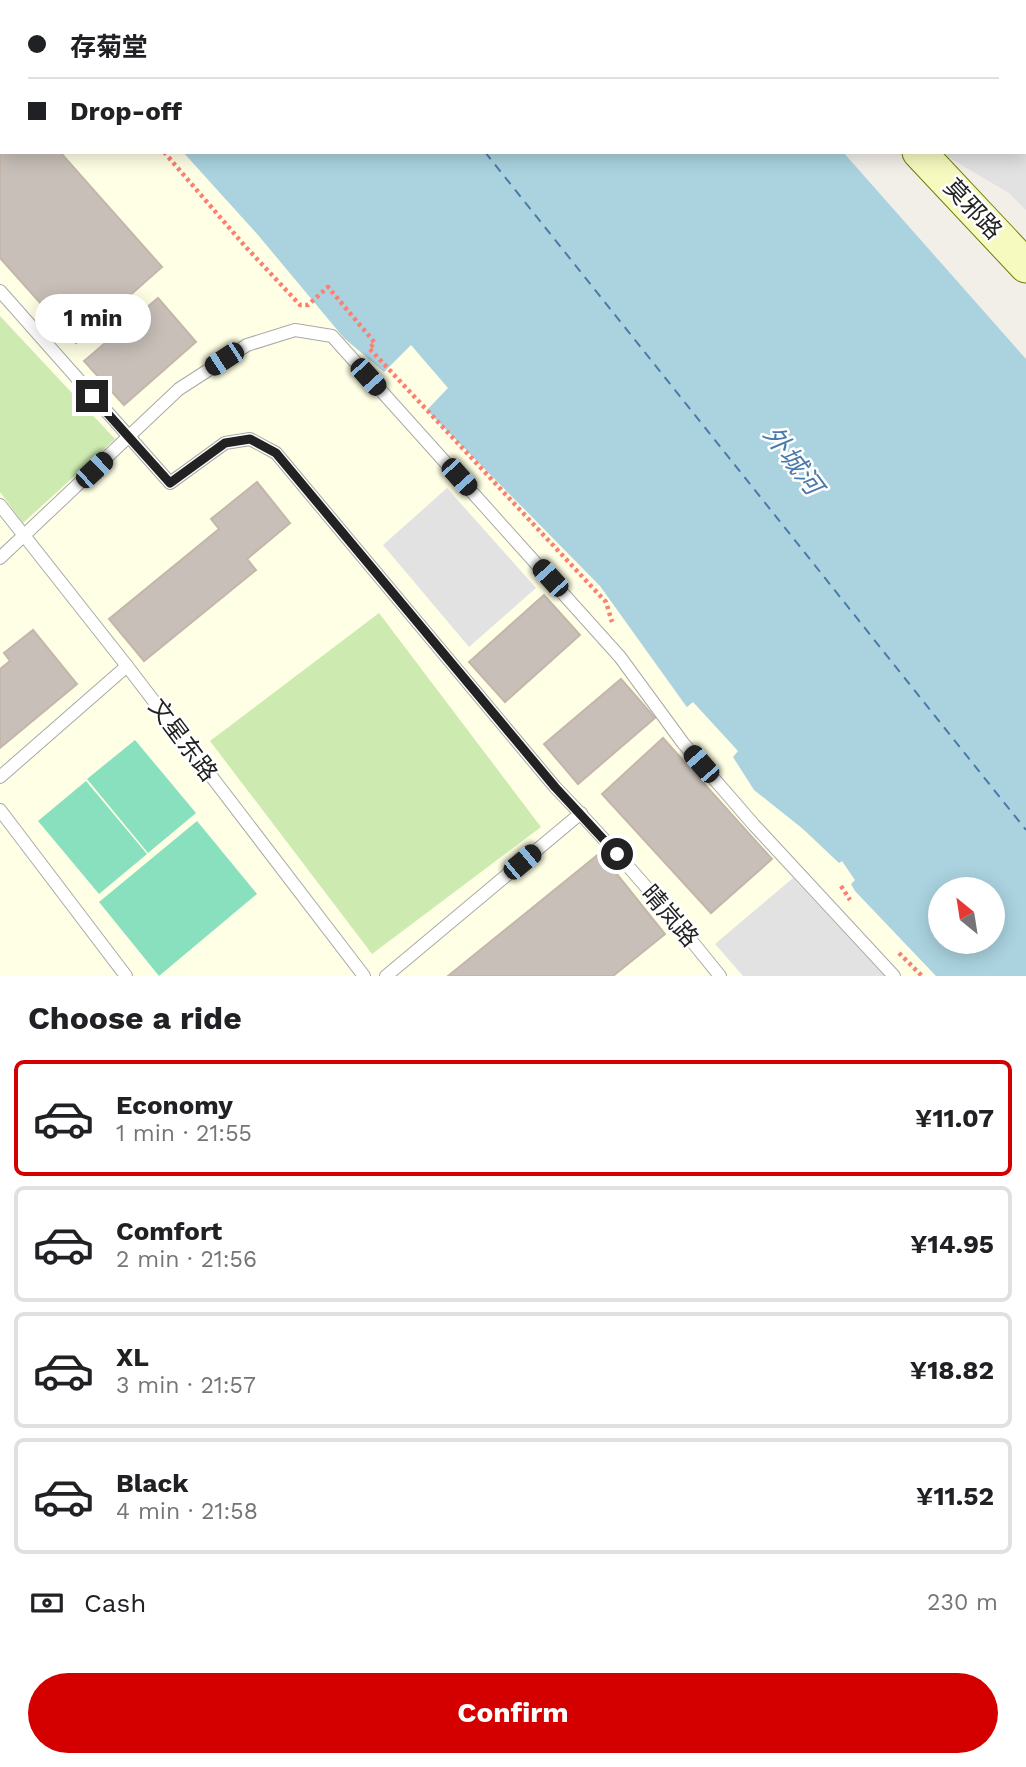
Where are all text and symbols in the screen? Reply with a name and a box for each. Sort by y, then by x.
text: 存菊堂 [70,32,148,62]
text: Drop-off [70,96,182,126]
street label: 莫邪路 [938,173,1008,245]
callout: 1 min [34,294,150,344]
text: 1 min [63,305,123,332]
car [201,339,248,379]
car [347,354,390,400]
route end [76,380,108,412]
water label: 外城河 [758,420,831,504]
car [72,448,117,492]
car [438,454,481,500]
car [529,555,572,601]
street label: 文星东路 [143,693,223,787]
car [680,741,723,787]
route start [601,838,633,870]
car [500,840,545,884]
north arrow [928,877,1004,954]
map controls [928,877,1005,954]
street label: 晴岚路 [636,880,704,952]
text: Choose a ride [28,999,242,1037]
icon: car [32,1087,95,1150]
text: Economy [116,1090,233,1120]
text: ¥11.07 [915,1103,994,1133]
text: 1 min · 21:55 [116,1120,252,1147]
icon: car [32,1213,95,1276]
text: Comfort [116,1216,222,1246]
text: ¥14.95 [910,1229,994,1259]
text: 2 min · 21:56 [116,1246,257,1273]
icon: car [32,1339,95,1402]
text: XL [116,1342,149,1372]
text: ¥18.82 [910,1355,994,1385]
text: 3 min · 21:57 [116,1372,256,1399]
icon: car [32,1465,95,1528]
text: Black [116,1468,188,1498]
text: ¥11.52 [916,1481,994,1511]
text: 4 min · 21:58 [116,1498,258,1525]
icon: cash [28,1584,66,1622]
text: Cash [84,1588,146,1618]
text: 230 m [927,1589,998,1616]
button: Confirm [28,1673,998,1753]

